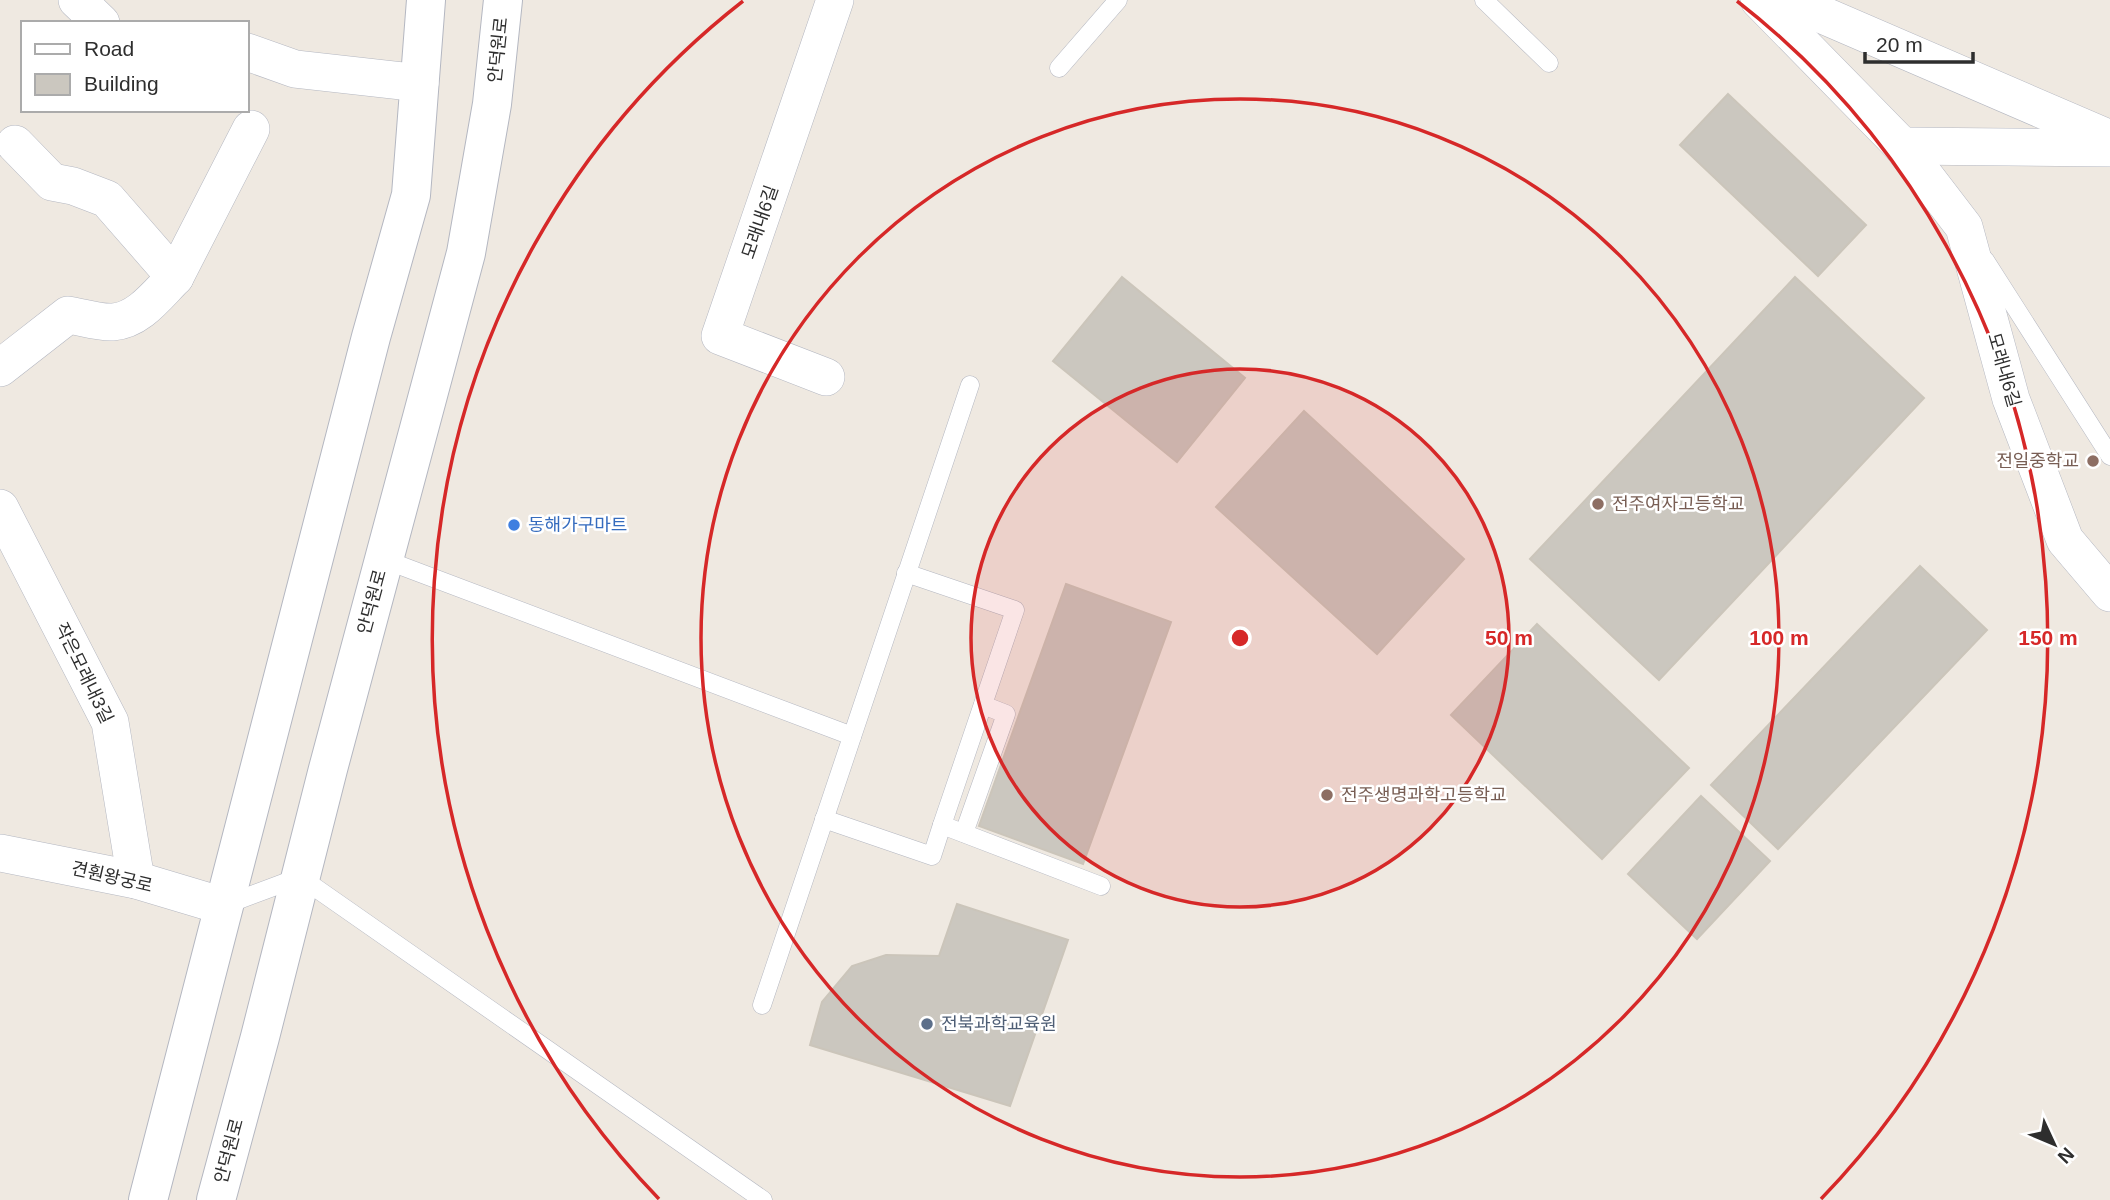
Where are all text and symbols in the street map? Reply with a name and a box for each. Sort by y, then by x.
street label: 안덕원로 [485,16,511,84]
legend [21,21,248,112]
scale bar [1865,21,1974,65]
text: 20 m [1876,33,1923,56]
text: Road [84,37,134,60]
text: Building [84,72,159,95]
street label: 모래내6길 [738,183,782,261]
street label: 모래내6길 [1984,331,2024,409]
place label: 전일중학교 [1996,451,2079,471]
marker: 전일중학교 [2085,453,2101,469]
place label: 전주여자고등학교 [1612,494,1744,514]
marker: 전주여자고등학교 [1590,496,1606,512]
place label: 동해가구마트 [528,515,627,535]
marker: 동해가구마트 [506,517,522,533]
street label: 안덕원로 [354,567,390,637]
street label: 작은모래내3길 [51,619,117,727]
centre of rings [1228,626,1252,650]
text: 50 m [1485,626,1533,649]
text: 100 m [1749,626,1809,649]
text: 150 m [2018,626,2078,649]
place label: 전주생명과학고등학교 [1341,785,1507,805]
marker: 전주생명과학고등학교 [1319,787,1335,803]
street label: 견훤왕궁로 [69,858,155,896]
place label: 전북과학교육원 [941,1014,1057,1034]
marker: 전북과학교육원 [919,1016,935,1032]
north arrow [2019,1109,2089,1179]
street label: 안덕원로 [211,1116,247,1186]
text: N [2054,1143,2078,1168]

